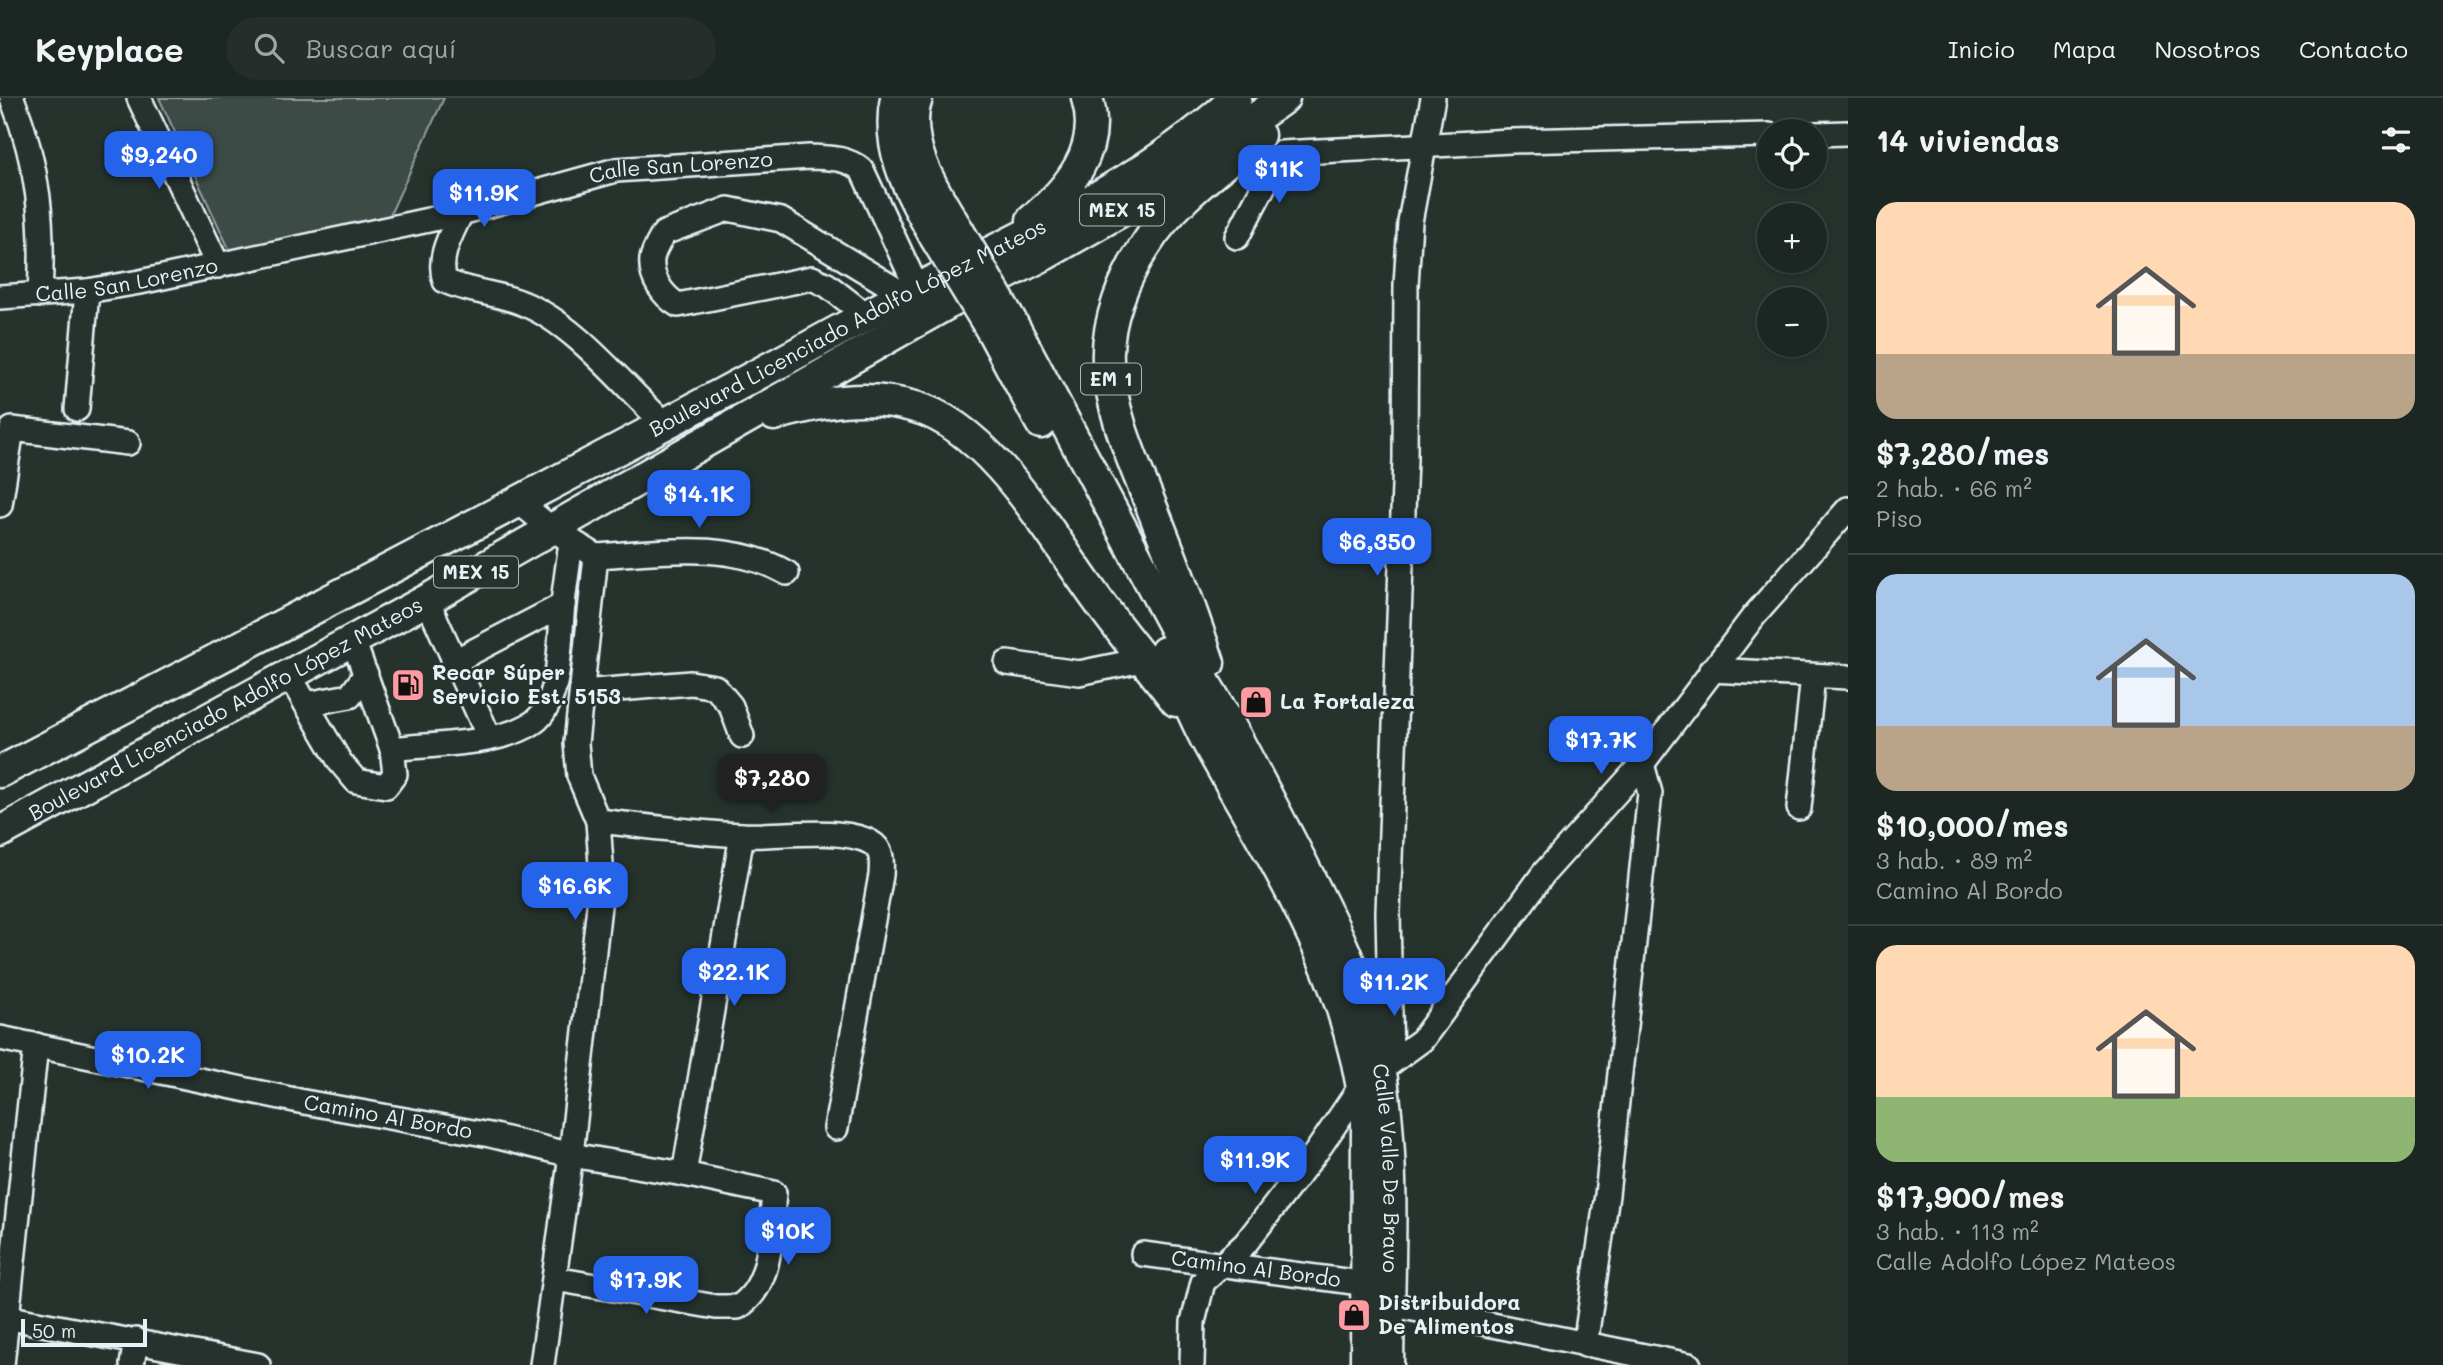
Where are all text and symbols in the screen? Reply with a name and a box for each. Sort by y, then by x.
search box [226,17,716,80]
text: Keyplace [35,27,184,70]
icon: search [250,29,288,67]
text: Buscar aquí [306,31,457,65]
text: Inicio [1948,33,2015,64]
text: Mapa [2053,33,2117,64]
text: Nosotros [2155,33,2261,64]
text: Contacto [2299,33,2408,64]
map controls [1757,119,1827,357]
button: locate [1757,119,1827,189]
text: 14 viviendas [1876,120,2060,160]
icon: filters [2377,121,2415,159]
pin: $9,240 [102,132,216,191]
text: $9,240 [120,139,198,169]
street label: Calle San Lorenzo [586,144,774,189]
pin: $11K [1238,146,1320,205]
text: $11K [1254,153,1304,183]
pin: $11.9K [427,170,541,229]
text: $11.9K [449,177,519,207]
road number: MEX 15 [1080,194,1164,226]
button: + [1757,203,1827,273]
street label: Boulevard Licenciado Adolfo López Mateos [644,212,1050,442]
icon: home [2083,248,2209,374]
street label: Calle San Lorenzo [35,251,220,307]
button: − [1757,287,1827,357]
road number: EM 1 [1081,364,1141,394]
text: $7,280/mes [1876,433,2049,473]
pin: $14.1K [642,470,756,530]
text: 2 hab. · 66 m² [1876,473,2032,503]
text: $14.1K [663,478,735,508]
text: Piso [1876,503,1922,533]
pin: $6,350 [1320,518,1434,578]
text: $6,350 [1338,526,1416,556]
road number: MEX 15 [434,556,518,587]
street label: Boulevard Licenciado Adolfo López Mateos [23,590,427,826]
icon: home [2083,620,2209,746]
place label: Recar Súper Servicio Est. 5153 [432,658,621,709]
fuel station icon: Recar Súper Servicio Est. 5153 [389,666,427,704]
shop icon: La Fortaleza [1237,683,1275,721]
place label: La Fortaleza [1280,687,1415,714]
pin: $17.7K [1544,716,1658,776]
text: $17.7K [1565,724,1637,754]
pin: $7,280 [715,754,829,814]
text: $7,280 [734,762,810,792]
text: $10,000/mes [1876,805,2069,845]
text: 3 hab. · 89 m² [1876,845,2032,875]
pin: $16.6K [518,862,632,922]
text: $16.6K [538,870,612,900]
text: Camino Al Bordo [1876,875,2063,905]
pin: $22.1K [677,948,791,1008]
text: $22.1K [698,956,770,986]
pin: $11.2K [1337,958,1451,1018]
text: $11.2K [1359,966,1429,996]
icon: home [2083,991,2209,1117]
pin: $10.2K [91,1032,205,1091]
text: $10.2K [111,1039,185,1069]
street label: Calle Valle De Bravo [1368,1061,1406,1273]
street label: Camino Al Bordo [302,1087,475,1144]
pin: $11.9K [1198,1136,1312,1196]
text: $11.9K [1220,1144,1290,1174]
text: $17,900/mes [1876,1176,2065,1216]
pin: $10K [747,1208,829,1267]
text: $10K [761,1215,815,1245]
text: 3 hab. · 113 m² [1876,1216,2039,1246]
street label: Camino Al Bordo [1170,1243,1342,1292]
text: Calle Adolfo López Mateos [1876,1246,2176,1276]
pin: $17.9K [589,1256,703,1316]
text: $17.9K [609,1264,683,1294]
place label: Distribuidora De Alimentos [1378,1288,1521,1339]
shop icon: Distribuidora De Alimentos [1335,1296,1373,1334]
scale bar [21,1316,147,1348]
text: 50 m [32,1318,76,1343]

